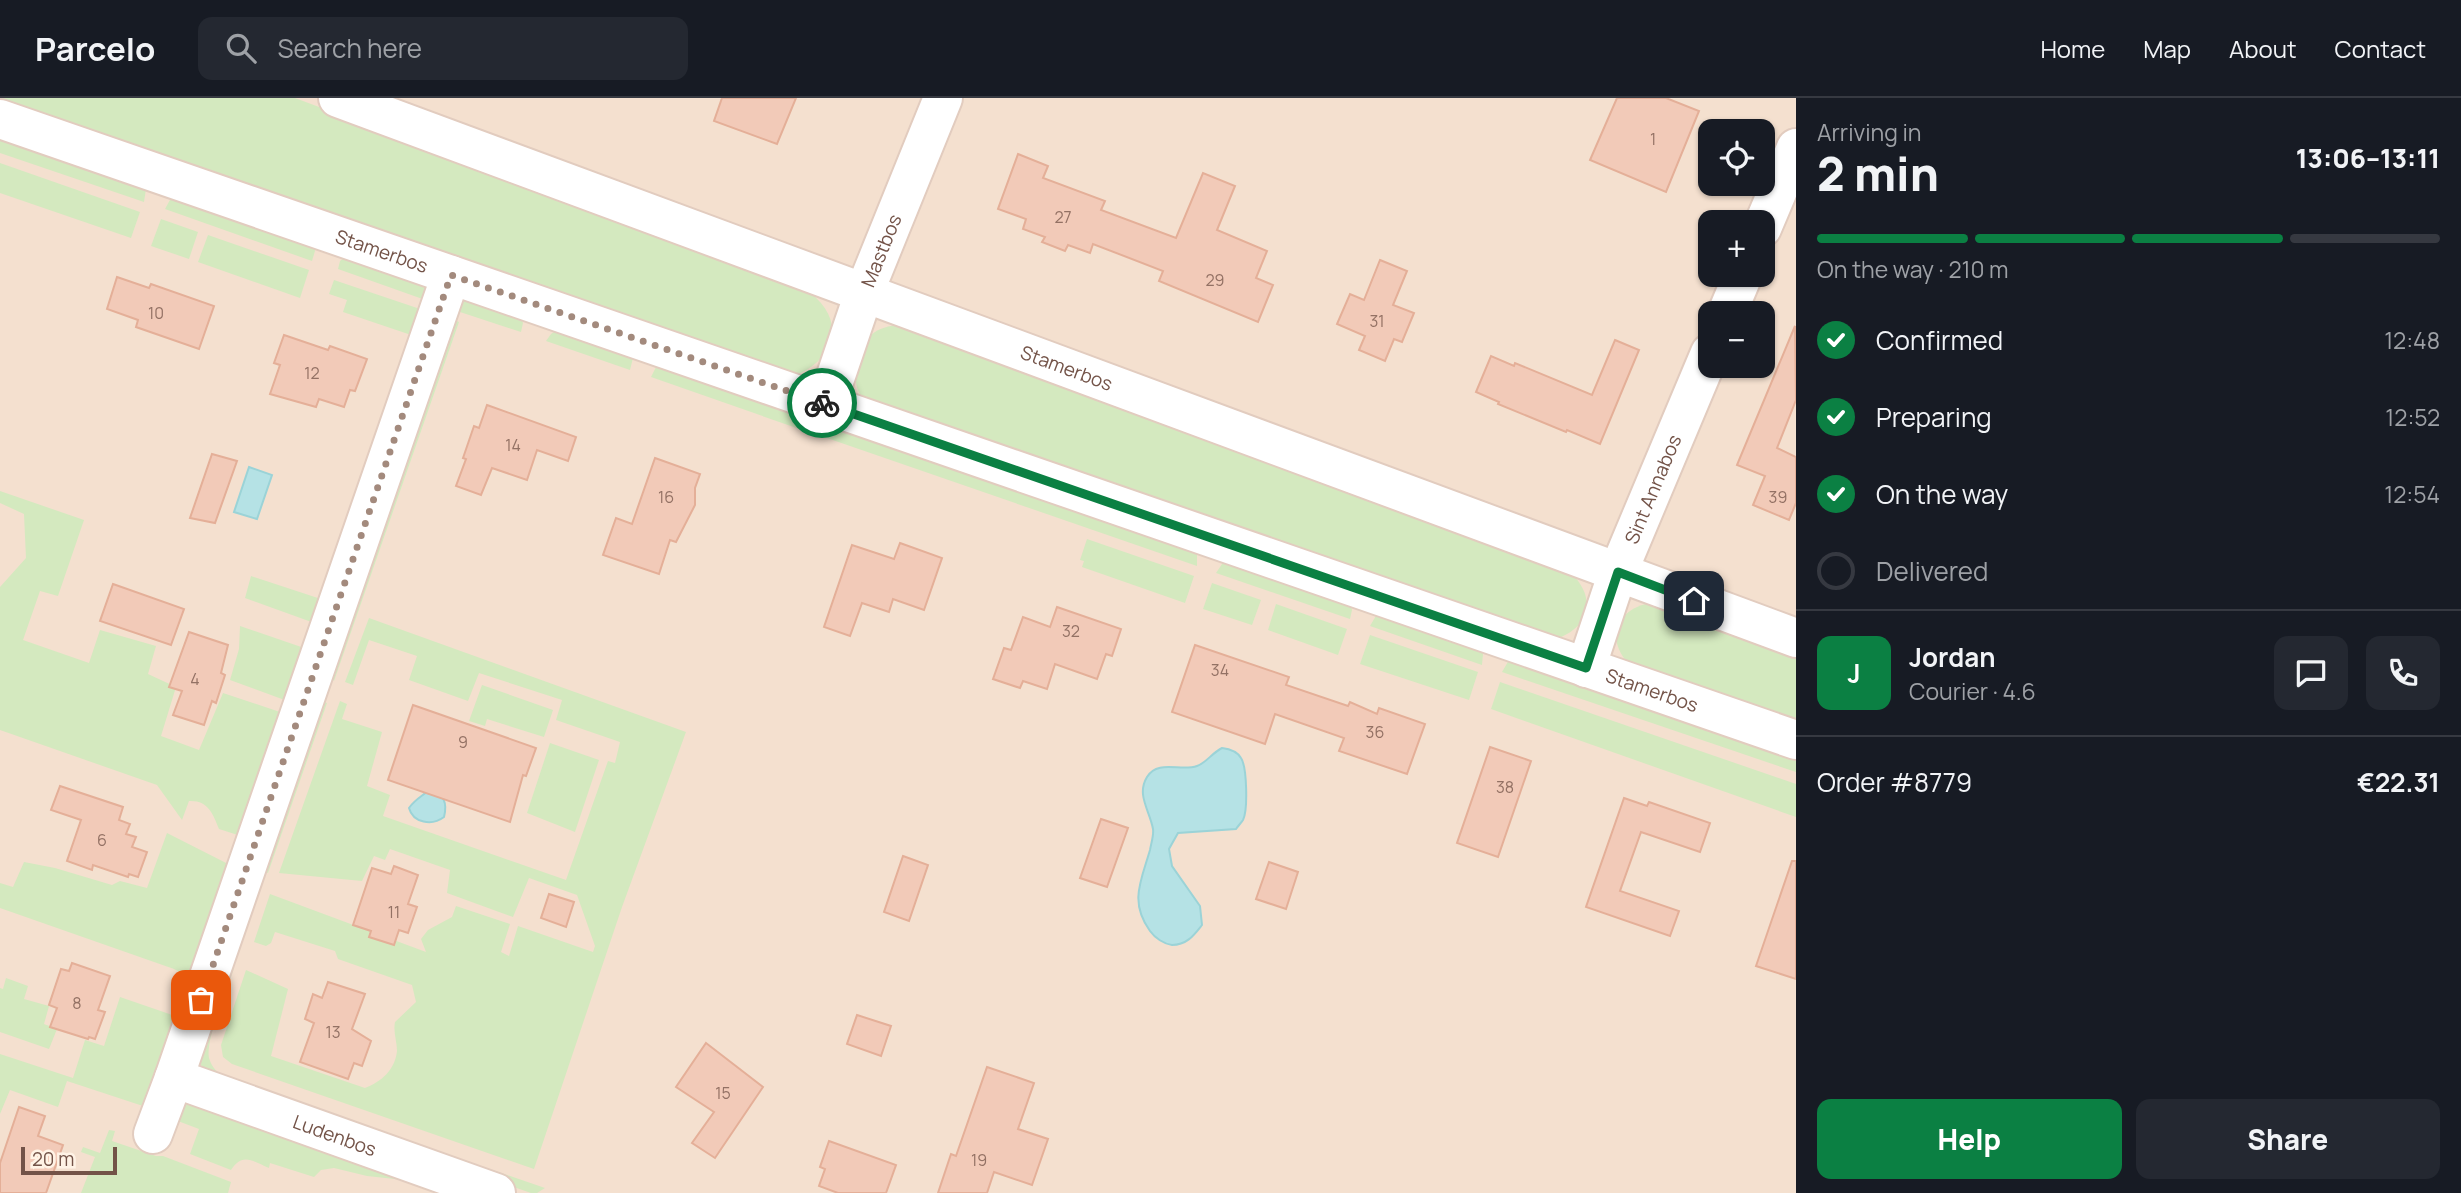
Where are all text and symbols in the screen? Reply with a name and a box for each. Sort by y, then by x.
search box [198,17,688,80]
text: Parcelo [35,26,156,71]
icon: search [222,29,260,67]
text: Search here [278,30,422,66]
text: Home [2040,32,2105,65]
text: Map [2143,32,2191,65]
text: About [2229,32,2297,65]
text: Contact [2335,32,2426,65]
text: Arriving in [1817,116,1922,148]
map controls [1698,119,1775,378]
button: locate [1698,119,1775,196]
house number: 1 [1650,128,1656,150]
text: 13:06–13:11 [2296,140,2440,176]
text: 2 min [1817,142,1939,205]
house number: 27 [1054,206,1072,228]
street label: Mastbos [855,210,908,291]
button: + [1698,210,1775,287]
street label: Stamerbos [332,223,432,279]
text: On the way · 210 m [1817,253,2009,285]
house number: 29 [1205,269,1225,291]
button: − [1698,301,1775,378]
house number: 10 [148,302,164,324]
house number: 31 [1369,310,1385,332]
icon: check [1817,321,1855,359]
text: Confirmed [1876,322,2003,358]
text: 12:48 [2384,324,2440,356]
street label: Stamerbos [1017,339,1116,397]
house number: 12 [304,362,320,384]
courier [787,368,857,438]
icon: bike [803,384,841,422]
icon: check [1817,398,1855,436]
text: Preparing [1876,399,1992,435]
text: 12:52 [2385,401,2440,433]
street label: Sint Annabos [1618,430,1687,548]
house number: 14 [505,434,521,456]
icon: check [1817,475,1855,513]
text: On the way [1876,476,2008,512]
text: 12:54 [2384,478,2440,510]
house number: 16 [658,486,674,508]
house number: 39 [1769,486,1787,508]
text: Delivered [1876,553,1988,589]
pin [1664,571,1724,631]
icon: home [1675,582,1713,620]
house number: 32 [1062,620,1080,642]
button: chat [2274,636,2348,710]
button: phone [2366,636,2440,710]
text: Jordan [1909,639,1995,675]
text: J [1847,655,1861,691]
house number: 34 [1211,659,1229,681]
street label: Stamerbos [1602,662,1702,718]
house number: 4 [190,668,200,690]
text: Courier · 4.6 [1909,675,2036,707]
house number: 36 [1366,721,1384,743]
house number: 9 [458,731,468,753]
text: Order #8779 [1817,764,1972,800]
text: €22.31 [2357,764,2440,800]
house number: 38 [1496,776,1514,798]
house number: 6 [97,829,107,851]
house number: 11 [388,901,400,923]
pin [171,970,231,1030]
icon: bag [182,981,220,1019]
house number: 8 [72,992,82,1014]
house number: 13 [325,1021,341,1043]
house number: 15 [715,1082,731,1104]
button: Help [1817,1099,2122,1179]
button: Share [2136,1099,2440,1179]
street label: Ludenbos [289,1109,380,1162]
scale bar [21,1144,117,1176]
text: 20 m [32,1146,74,1172]
house number: 19 [971,1149,987,1171]

